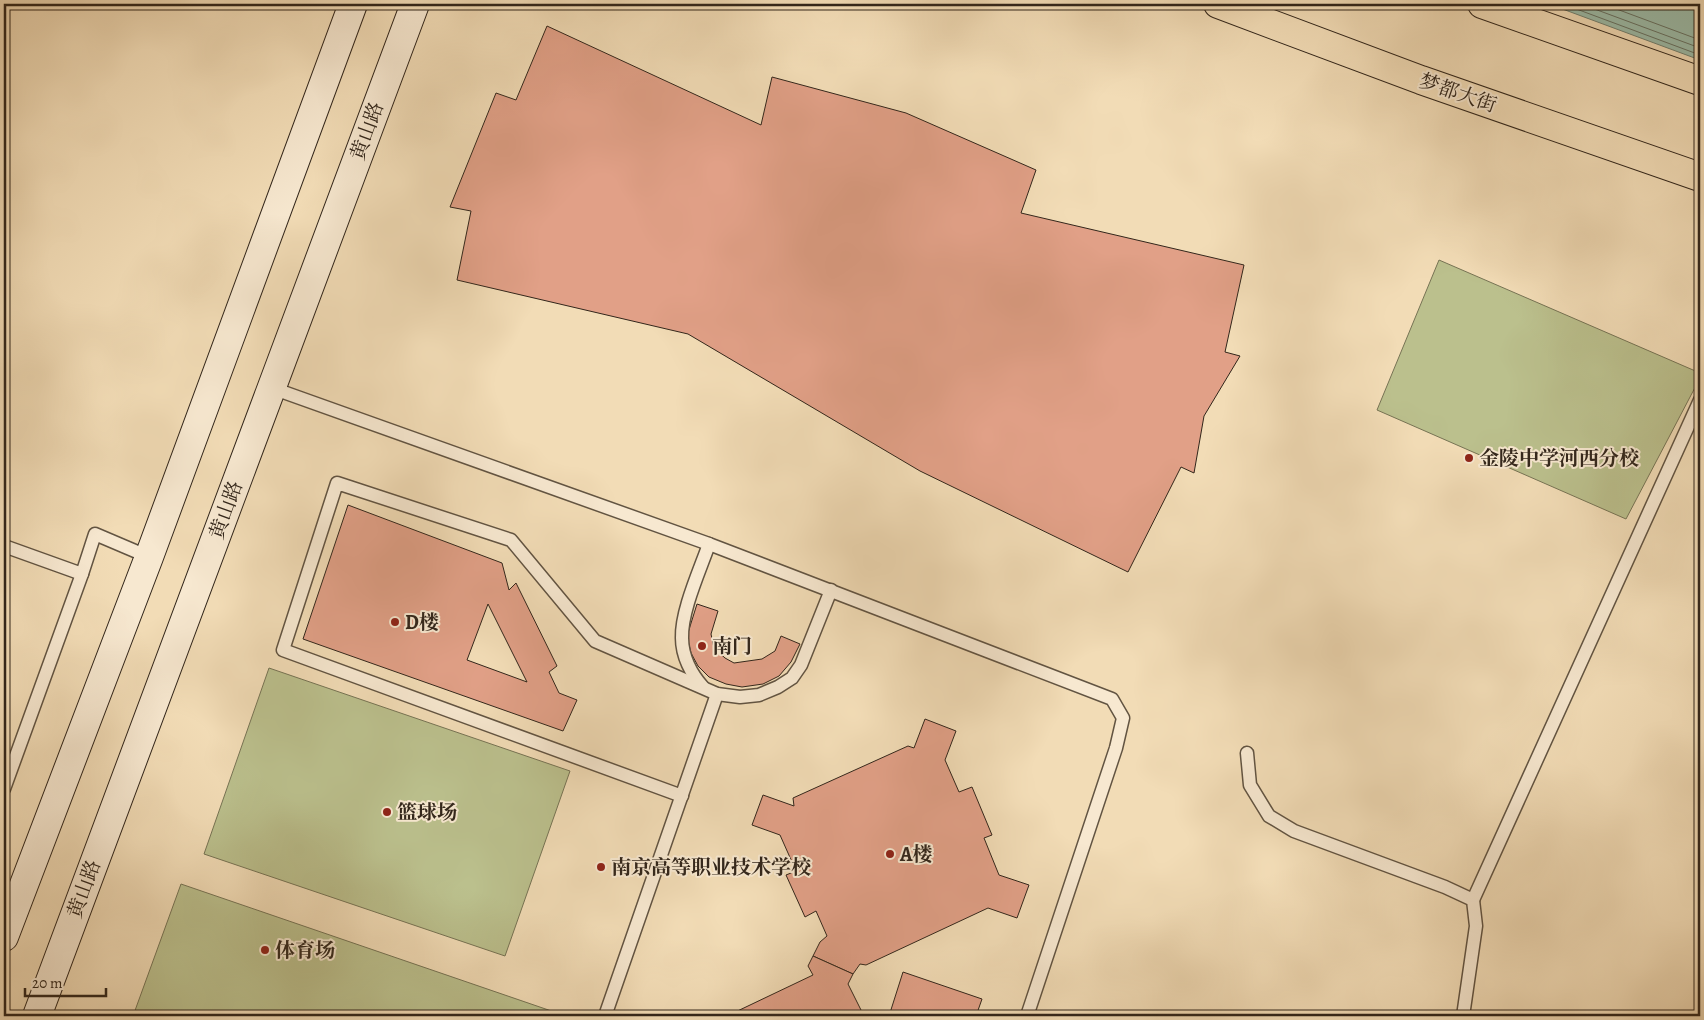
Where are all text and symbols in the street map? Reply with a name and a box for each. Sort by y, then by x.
street label: 梦都大街 [1416,67,1500,119]
street label: 黄山路 [344,98,390,164]
place label: 金陵中学河西分校 [1479,445,1639,472]
marker: 金陵中学河西分校 [1463,452,1475,464]
street label: 黄山路 [203,477,249,543]
place label: D楼 [405,609,439,636]
marker: D楼 [389,616,401,628]
place label: 南门 [712,633,752,660]
marker: 南门 [696,640,708,652]
place label: 篮球场 [397,799,457,826]
marker: 篮球场 [381,806,393,818]
place label: A楼 [899,841,933,868]
marker: A楼 [884,848,896,860]
place label: 南京高等职业技术学校 [611,854,811,881]
street label: 黄山路 [61,856,107,922]
marker: 南京高等职业技术学校 [595,861,607,873]
place label: 体育场 [275,937,335,964]
marker: 体育场 [259,944,271,956]
scale bar [25,965,106,997]
text: 20 m [32,973,63,993]

